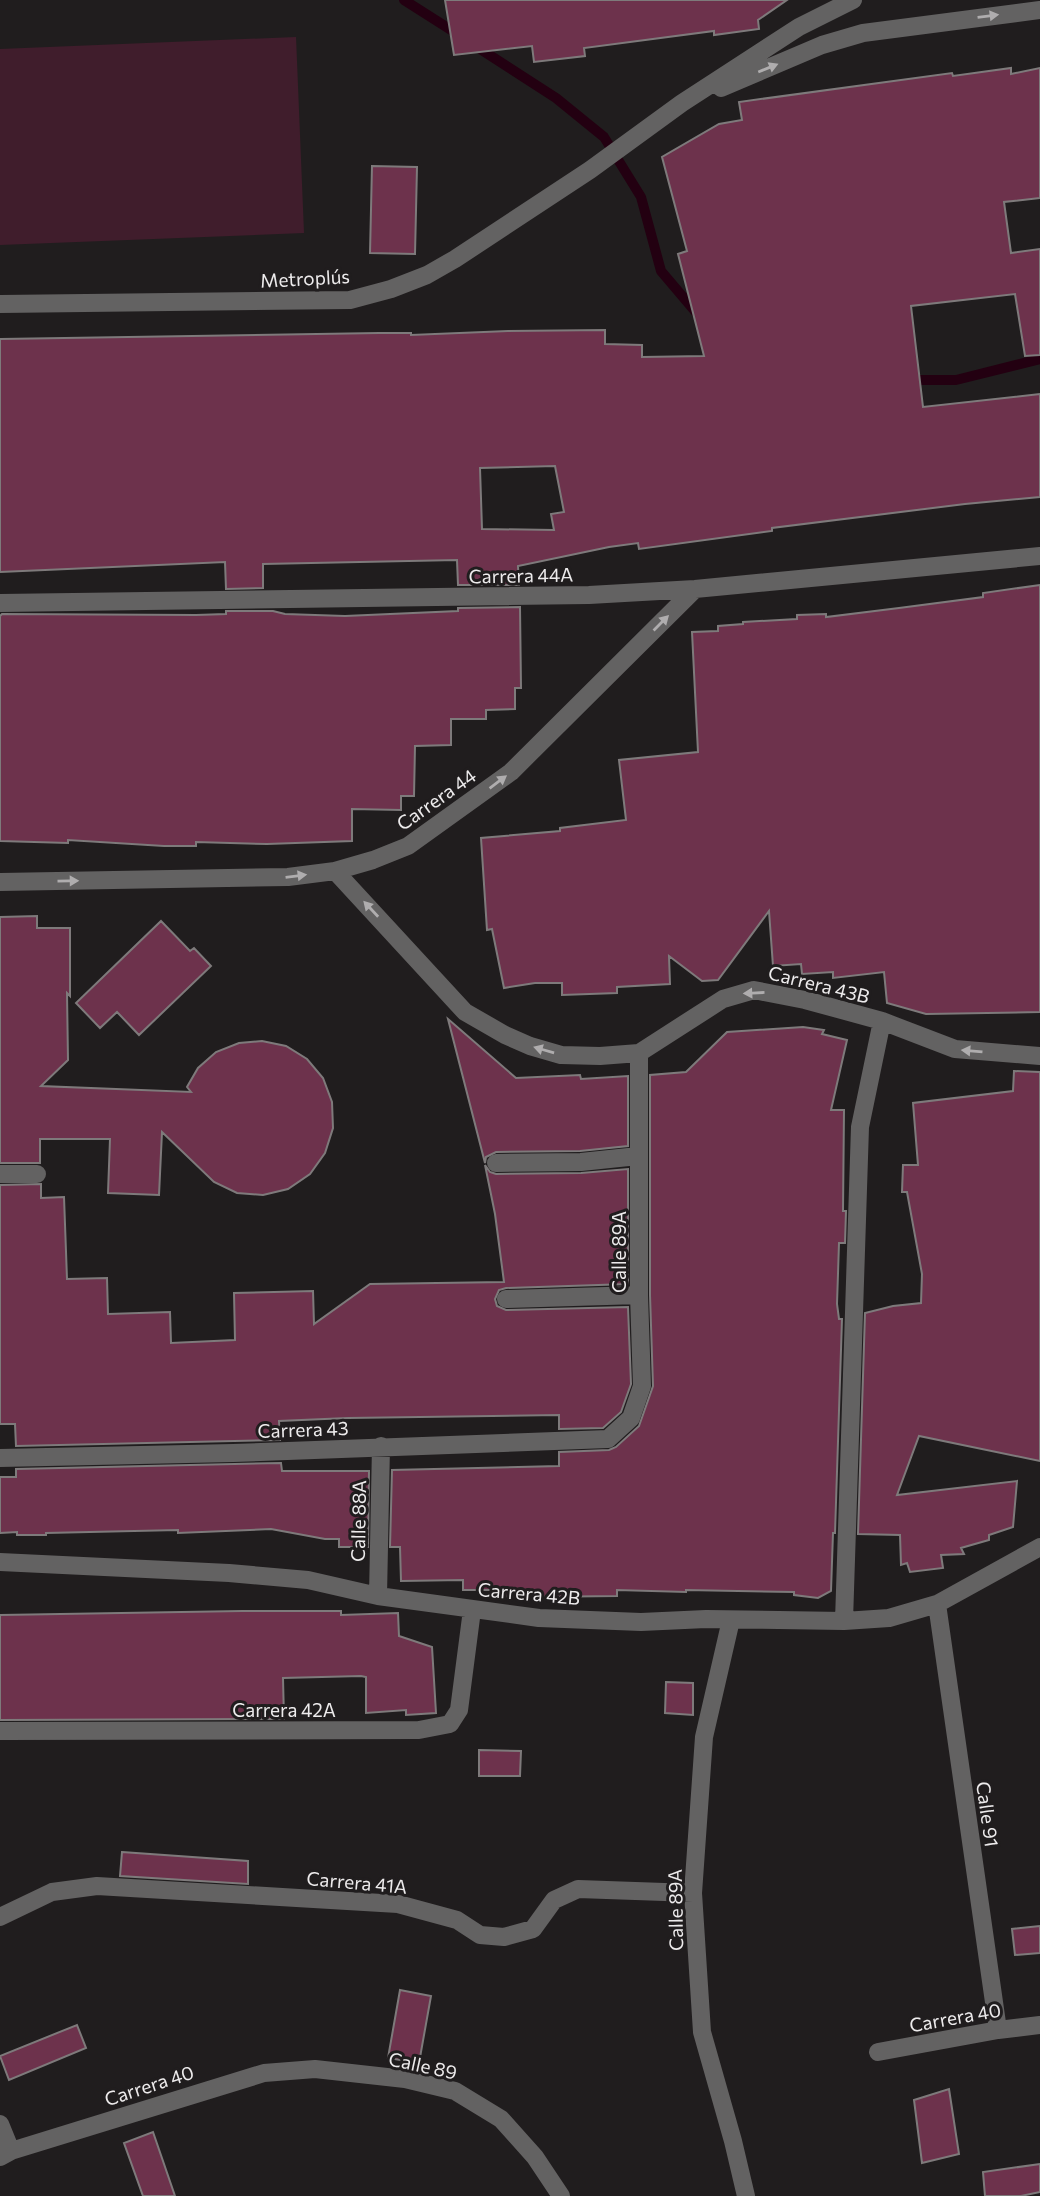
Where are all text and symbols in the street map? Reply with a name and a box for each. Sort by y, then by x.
one-way arrow [977,10,999,21]
one-way arrow [758,63,779,74]
street label: Metroplús [260,264,350,292]
street label: Carrera 44A [468,563,574,587]
one-way arrow [652,616,669,632]
street label: Carrera 44 [392,763,480,835]
one-way arrow [489,775,507,789]
one-way arrow [285,870,307,881]
one-way arrow [57,875,79,887]
one-way arrow [363,900,379,918]
street label: Carrera 43B [766,960,872,1008]
one-way arrow [743,987,765,998]
one-way arrow [533,1044,555,1055]
one-way arrow [961,1045,983,1056]
street label: Calle 89A [607,1211,630,1293]
street label: Carrera 43 [257,1416,349,1442]
street label: Calle 88A [346,1480,370,1562]
street label: Carrera 42B [477,1577,581,1609]
street label: Carrera 42A [232,1698,336,1721]
street label: Calle 91 [972,1780,1004,1848]
street label: Carrera 41A [306,1866,408,1898]
street label: Calle 89A [663,1869,687,1951]
street label: Carrera 40 [907,1998,1003,2036]
street label: Calle 89 [387,2047,459,2083]
street label: Carrera 40 [101,2060,197,2110]

